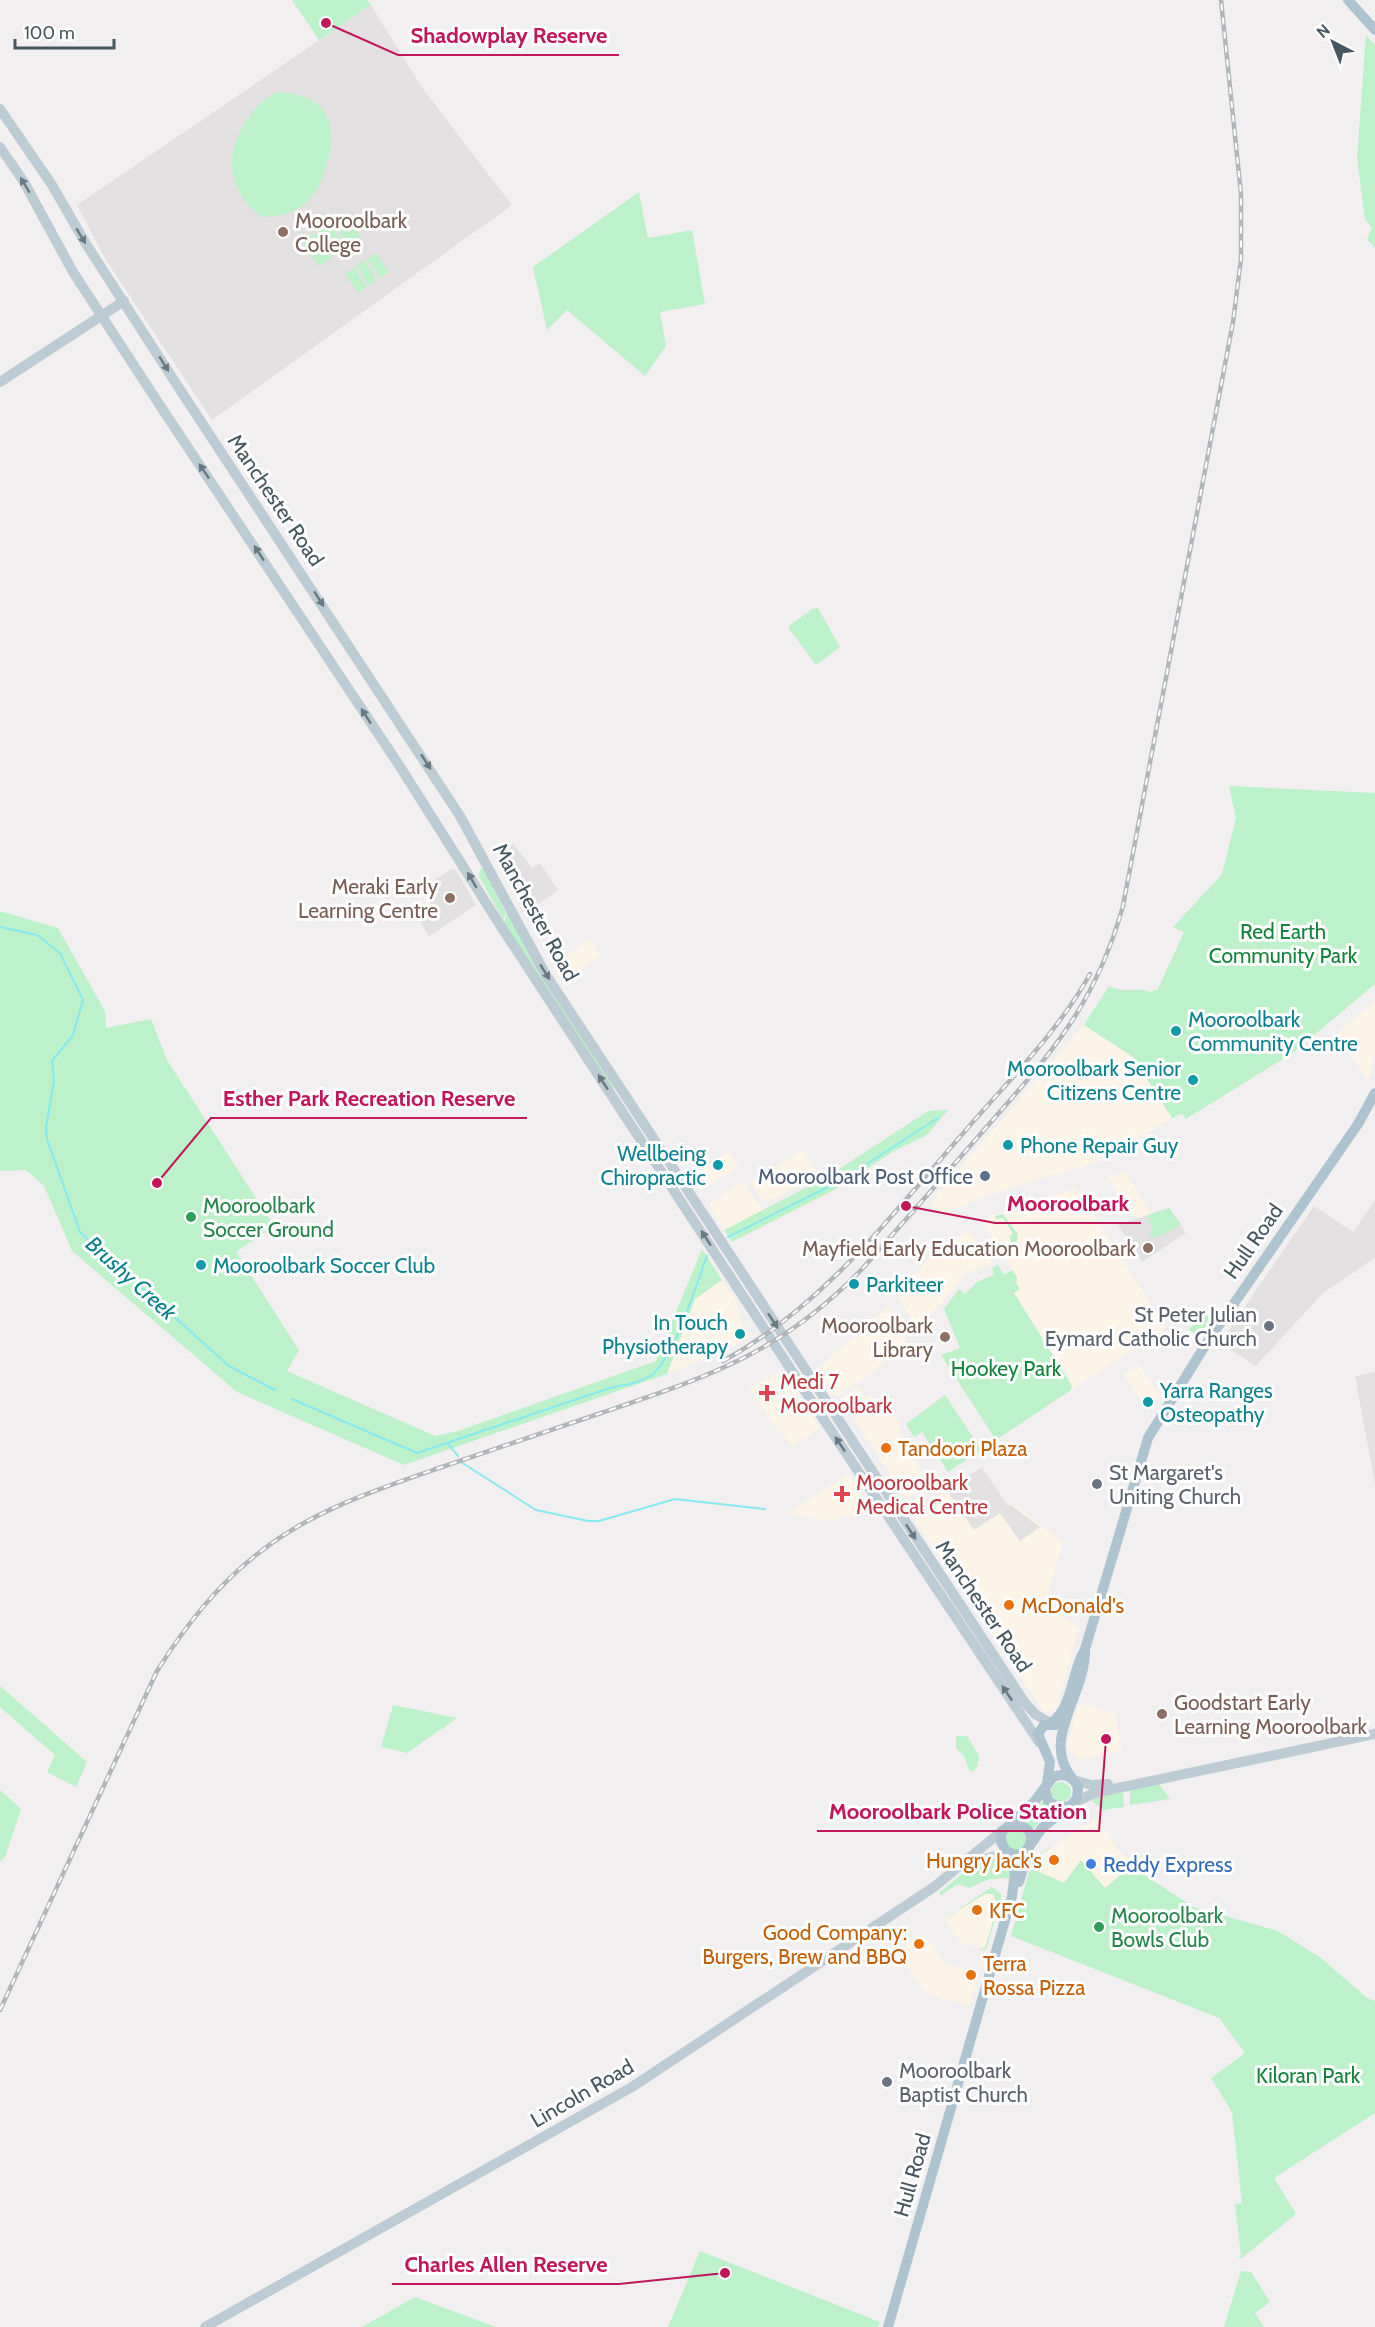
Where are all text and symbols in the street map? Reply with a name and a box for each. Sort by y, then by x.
scale bar [15,12,114,50]
north arrow [1303,12,1363,72]
callout: Shadowplay Reserve [398,15,619,55]
text: N [1313,20,1334,42]
text: 100 m [24,22,75,44]
text: Shadowplay Reserve [411,22,607,49]
one-way arrow [20,176,30,193]
place label: Mooroolbark College [295,208,408,257]
marker: Mooroolbark College [276,225,290,239]
one-way arrow [76,228,86,245]
one-way arrow [159,356,170,372]
street label: Manchester Road [223,429,329,571]
one-way arrow [198,464,210,480]
one-way arrow [253,546,265,562]
one-way arrow [313,591,325,607]
one-way arrow [361,708,372,724]
one-way arrow [420,754,432,770]
street label: Manchester Road [488,839,584,985]
one-way arrow [467,872,478,888]
place label: Meraki Early Learning Centre [298,874,438,923]
marker: Meraki Early Learning Centre [443,891,457,905]
park label: Red Earth Community Park [1209,919,1358,968]
one-way arrow [539,964,550,980]
place label: Mooroolbark Community Centre [1188,1007,1358,1056]
marker: Mooroolbark Community Centre [1169,1024,1183,1038]
place label: Mooroolbark Senior Citizens Centre [1007,1056,1181,1105]
marker: Mooroolbark Senior Citizens Centre [1186,1073,1200,1087]
one-way arrow [598,1074,609,1091]
callout: Esther Park Recreation Reserve [211,1078,527,1118]
text: Esther Park Recreation Reserve [223,1085,515,1112]
place label: Phone Repair Guy [1020,1133,1179,1158]
marker: Phone Repair Guy [1001,1138,1015,1152]
place label: Wellbeing Chiropractic [600,1141,707,1190]
marker: Wellbeing Chiropractic [711,1158,725,1172]
place label: Mooroolbark Post Office [758,1164,973,1189]
marker: Mooroolbark Post Office [978,1169,992,1183]
callout: Mooroolbark [995,1183,1141,1223]
text: Mooroolbark [1007,1190,1130,1217]
place label: Mooroolbark Soccer Ground [203,1193,334,1242]
street label: Hull Road [1218,1199,1288,1283]
marker: Mooroolbark Soccer Ground [184,1210,198,1224]
water label: Brushy Creek [80,1230,182,1326]
one-way arrow [700,1230,711,1246]
place label: Mayfield Early Education Mooroolbark [802,1236,1137,1261]
marker: Mayfield Early Education Mooroolbark [1141,1241,1155,1255]
place label: Mooroolbark Soccer Club [213,1253,435,1278]
marker: Mooroolbark Soccer Club [194,1258,208,1272]
place label: Parkiteer [866,1272,944,1297]
marker: Parkiteer [847,1277,861,1291]
place label: St Peter Julian Eymard Catholic Church [1045,1302,1257,1351]
place label: In Touch Physiotherapy [602,1310,728,1359]
one-way arrow [767,1312,778,1329]
place label: Mooroolbark Library [821,1313,934,1362]
marker: St Peter Julian Eymard Catholic Church [1262,1319,1276,1333]
marker: In Touch Physiotherapy [733,1327,747,1341]
marker: Mooroolbark Library [938,1330,952,1344]
park label: Hookey Park [951,1356,1062,1381]
place label: Medi 7 Mooroolbark [780,1369,893,1418]
place label: Yarra Ranges Osteopathy [1159,1378,1273,1427]
marker: Medi 7 Mooroolbark [758,1384,776,1402]
marker: Yarra Ranges Osteopathy [1141,1395,1155,1409]
one-way arrow [835,1436,846,1452]
place label: Tandoori Plaza [898,1436,1027,1461]
marker: Tandoori Plaza [879,1441,893,1455]
place label: St Margaret's Uniting Church [1109,1460,1241,1509]
place label: Mooroolbark Medical Centre [856,1470,988,1519]
marker: St Margaret's Uniting Church [1090,1477,1104,1491]
marker: Mooroolbark Medical Centre [833,1485,851,1503]
one-way arrow [906,1524,917,1540]
street label: Manchester Road [931,1535,1037,1677]
place label: McDonald's [1021,1593,1125,1618]
marker: McDonald's [1002,1598,1016,1612]
one-way arrow [1001,1686,1013,1702]
place label: Goodstart Early Learning Mooroolbark [1174,1690,1368,1739]
marker: Goodstart Early Learning Mooroolbark [1155,1707,1169,1721]
callout: Mooroolbark Police Station [817,1791,1099,1831]
text: Mooroolbark Police Station [829,1798,1087,1825]
place label: Hungry Jack's [926,1848,1042,1873]
place label: Reddy Express [1103,1852,1233,1877]
marker: Hungry Jack's [1047,1853,1061,1867]
marker: Reddy Express [1084,1857,1098,1871]
place label: KFC [989,1898,1025,1923]
marker: KFC [970,1903,984,1917]
place label: Mooroolbark Bowls Club [1111,1903,1224,1952]
place label: Good Company: Burgers, Brew and BBQ [702,1920,907,1969]
marker: Mooroolbark Bowls Club [1092,1920,1106,1934]
marker: Good Company: Burgers, Brew and BBQ [912,1937,926,1951]
place label: Terra Rossa Pizza [983,1951,1085,2000]
marker: Terra Rossa Pizza [964,1968,978,1982]
street label: Lincoln Road [526,2054,638,2132]
place label: Mooroolbark Baptist Church [899,2058,1028,2107]
park label: Kiloran Park [1256,2063,1361,2088]
marker: Mooroolbark Baptist Church [880,2075,894,2089]
street label: Hull Road [888,2130,936,2220]
callout: Charles Allen Reserve [392,2244,619,2284]
text: Charles Allen Reserve [404,2251,608,2278]

